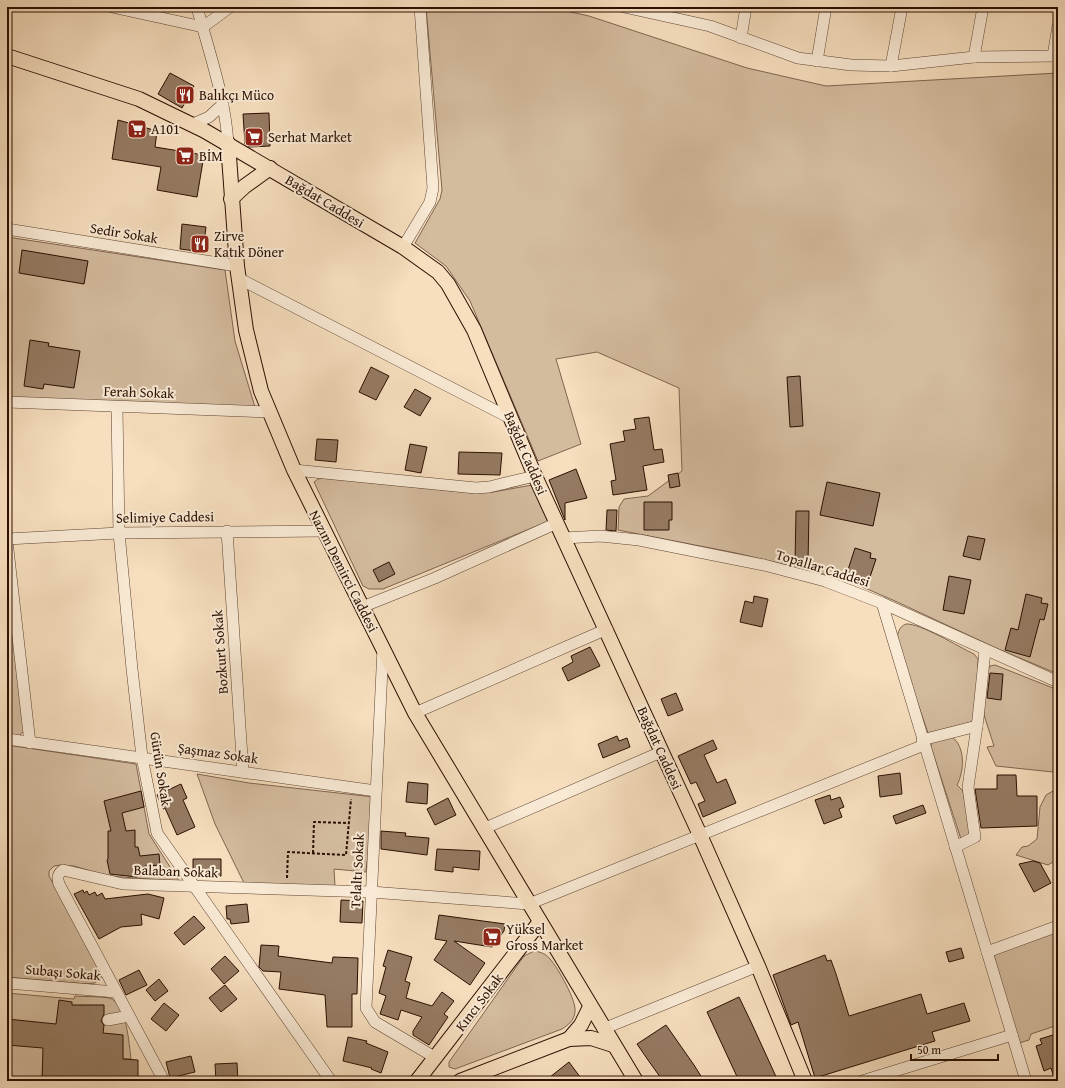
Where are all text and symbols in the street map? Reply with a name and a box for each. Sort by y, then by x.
restaurant icon: Balıkçı Müco [174,84,196,106]
place label: Balıkçı Müco [199,85,274,105]
supermarket icon: A101 [126,118,148,140]
place label: A101 [151,119,180,139]
supermarket icon: Serhat Market [243,126,265,148]
place label: Serhat Market [268,127,352,147]
supermarket icon: BİM [174,145,196,167]
place label: BİM [199,146,223,166]
street label: Bağdat Caddesi [282,170,368,232]
street label: Sedir Sokak [89,218,160,248]
place label: Zirve Katık Döner [214,226,284,262]
restaurant icon: Zirve Katık Döner [189,233,211,255]
street label: Ferah Sokak [103,381,176,403]
street label: Bağdat Caddesi [499,408,553,498]
street label: Selimiye Caddesi [116,506,214,528]
street label: Nazım Demirci Caddesi [304,506,384,636]
street label: Topallar Caddesi [774,544,872,592]
street label: Bozkurt Sokak [207,608,233,695]
street label: Bağdat Caddesi [633,703,687,793]
street label: Gürün Sokak [145,730,177,808]
street label: Şaşmaz Sokak [176,737,260,769]
street label: Telaltı Sokak [345,832,369,909]
street label: Balaban Sokak [133,860,220,883]
place label: Yüksel Gross Market [506,919,583,955]
supermarket icon: Yüksel Gross Market [481,926,503,948]
street label: Subaşı Sokak [24,959,102,985]
street label: Kıncı Sokak [451,968,508,1035]
scale bar [911,1036,998,1062]
text: 50 m [917,1041,941,1058]

